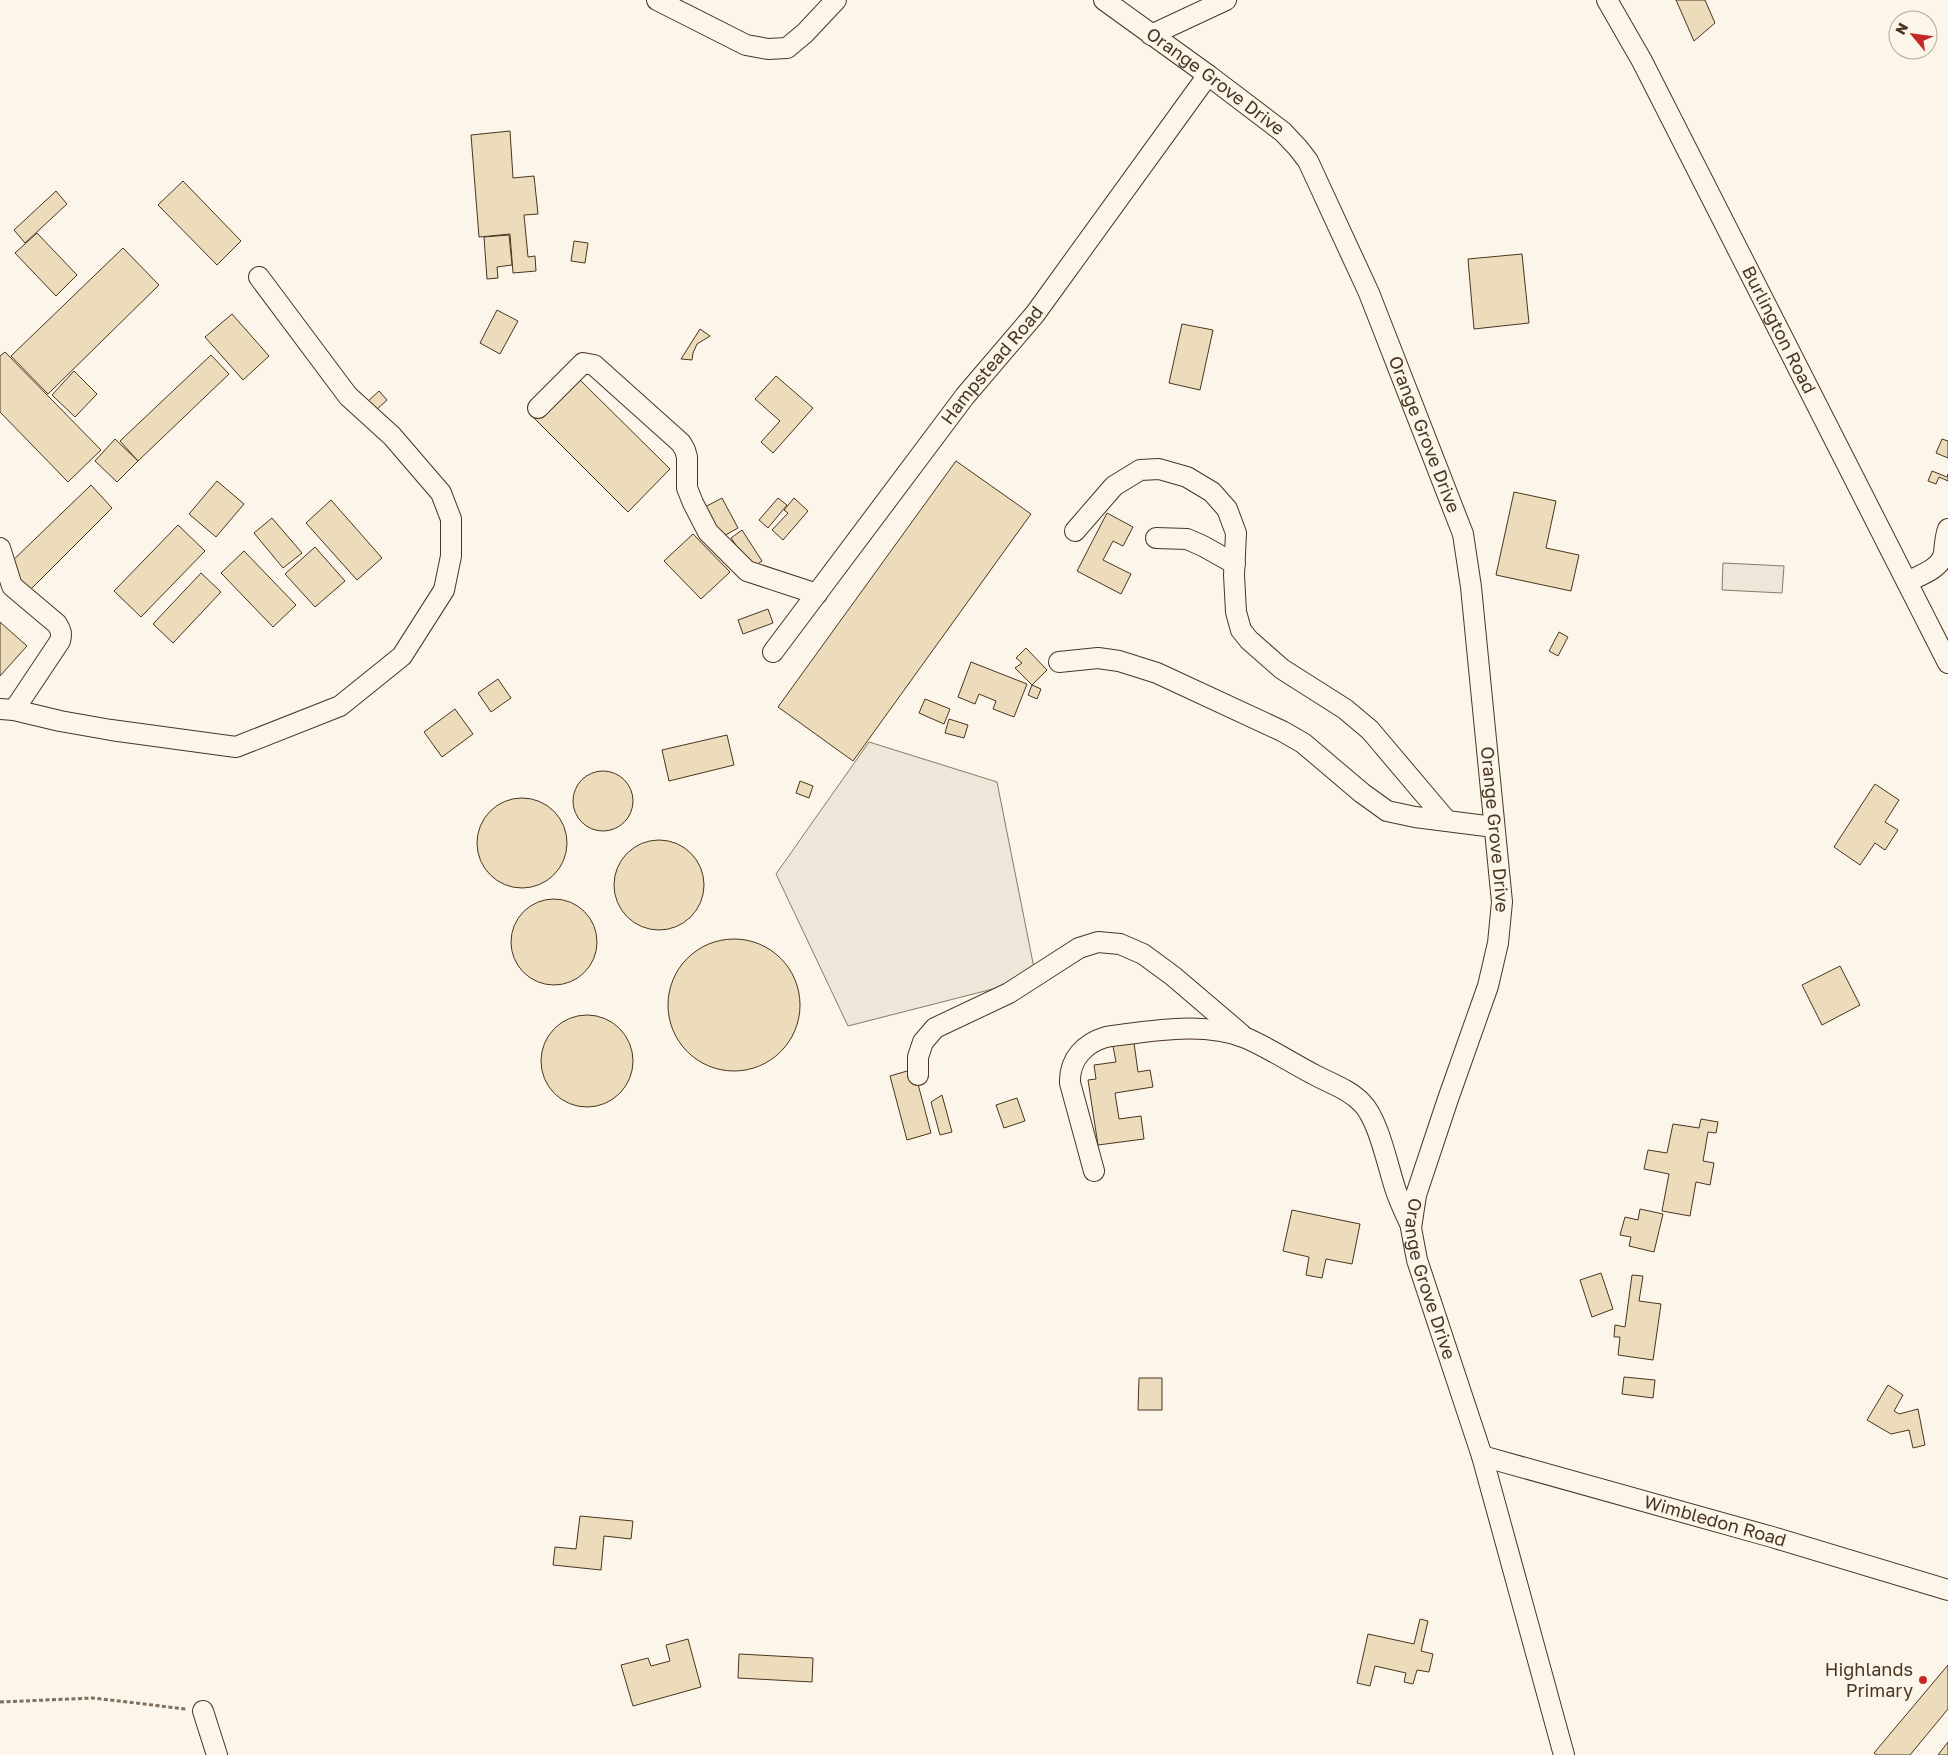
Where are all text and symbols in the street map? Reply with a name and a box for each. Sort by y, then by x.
north arrow [1888,10,1938,60]
text: N [1891,20,1911,37]
street label: Orange Grove Drive [1142,22,1289,139]
street label: Burlington Road [1738,262,1821,397]
street label: Hampstead Road [936,301,1047,428]
street label: Orange Grove Drive [1385,352,1466,516]
street label: Orange Grove Drive [1477,745,1514,914]
street label: Orange Grove Drive [1401,1197,1461,1362]
street label: Wimbledon Road [1642,1490,1789,1551]
place label: Highlands Primary [1825,1658,1913,1701]
marker: Highlands Primary [1917,1674,1929,1686]

